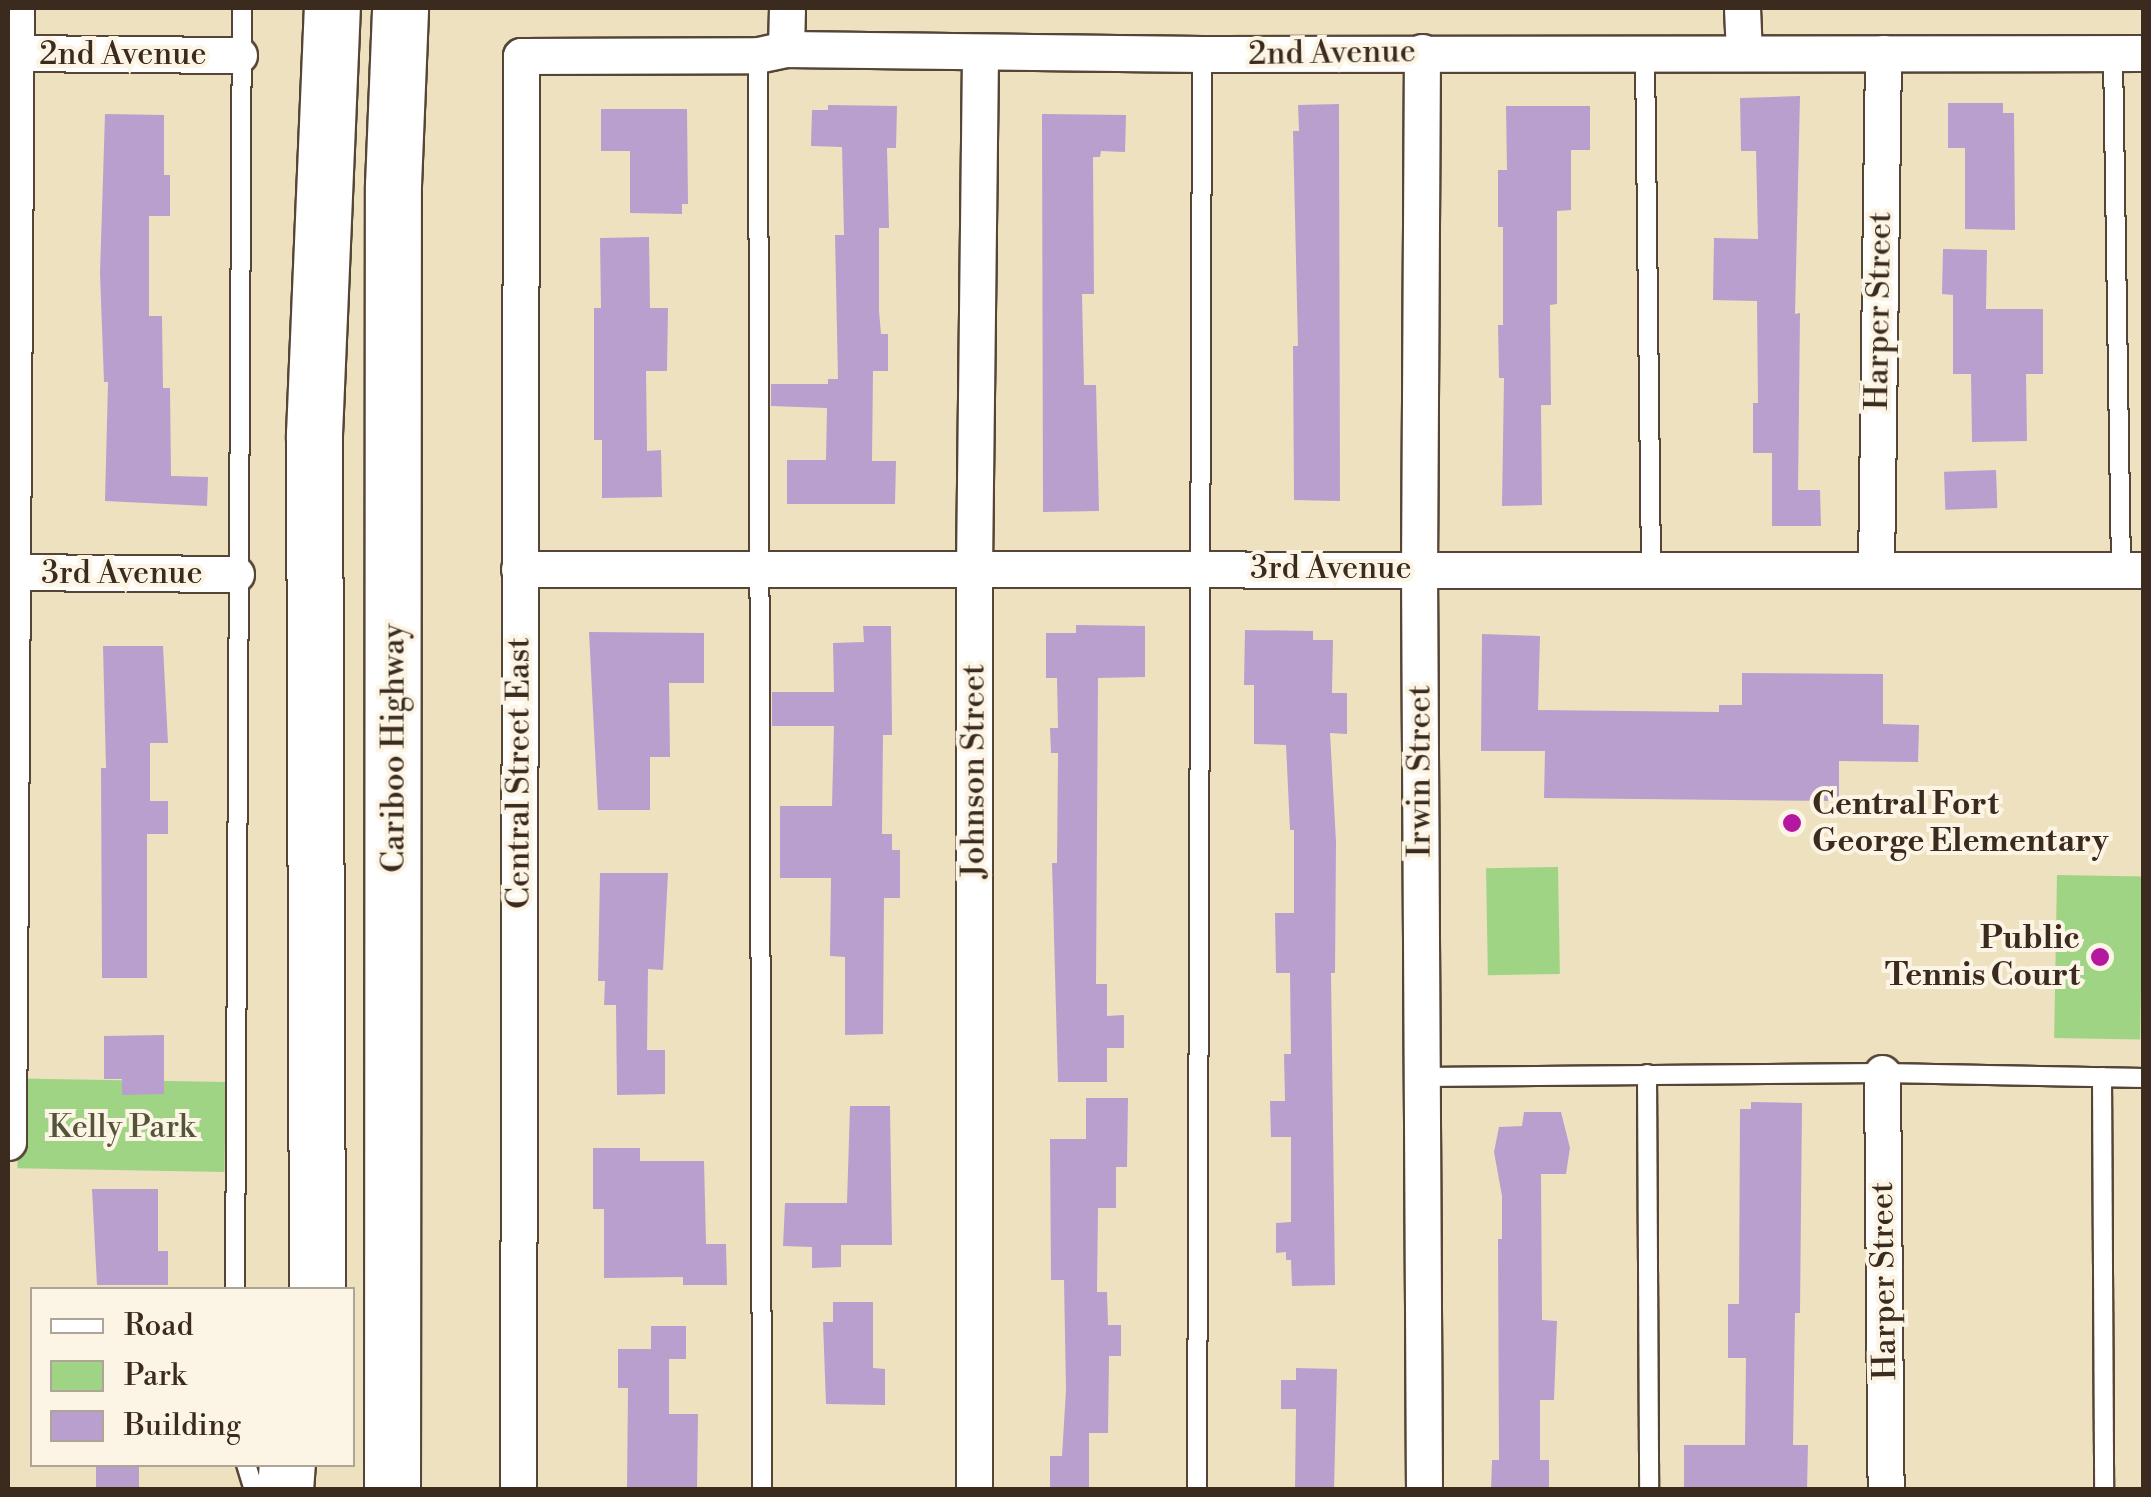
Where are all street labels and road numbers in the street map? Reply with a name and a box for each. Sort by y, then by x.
street label: 2nd Avenue [1248,32,1416,74]
street label: 2nd Avenue [39,35,207,73]
street label: Harper Street [1858,211,1900,411]
street label: 3rd Avenue [1250,549,1412,587]
street label: 3rd Avenue [41,554,203,592]
street label: Cariboo Highway [375,623,413,873]
street label: Central Street East [500,637,538,909]
street label: Johnson Street [955,664,993,878]
street label: Irwin Street [1401,685,1439,857]
street label: Harper Street [1863,1181,1905,1381]

